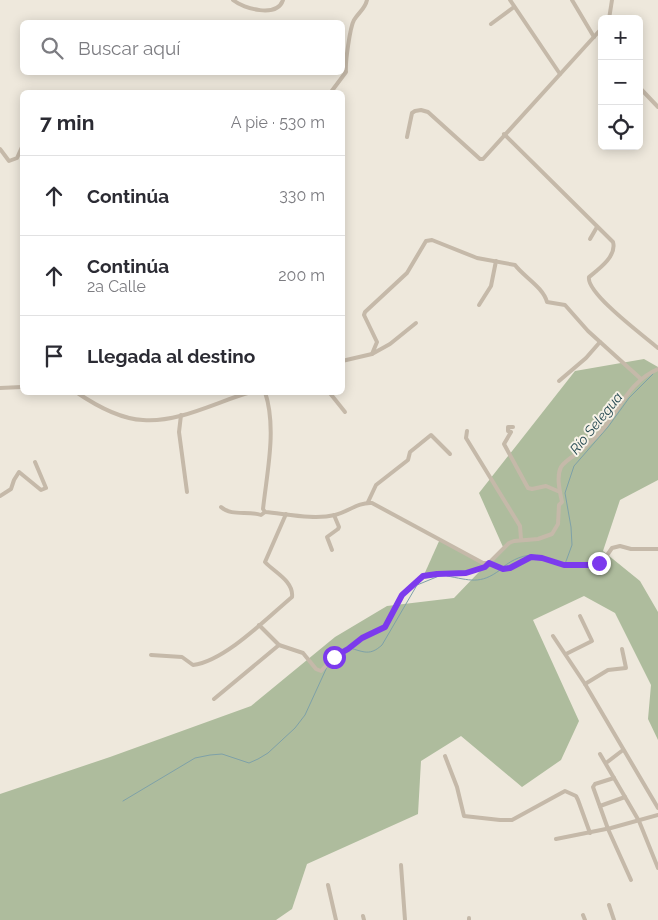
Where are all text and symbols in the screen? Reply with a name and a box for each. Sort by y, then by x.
map controls [598,15,643,150]
button: + [598,15,643,60]
search box [20,20,345,75]
icon: search [38,34,66,62]
text: Buscar aquí [78,37,180,59]
button: − [598,60,643,105]
button: locate [598,105,643,150]
text: 7 min [40,110,94,135]
text: A pie · 530 m [231,113,325,132]
icon: ahead [40,182,68,210]
text: Continúa [87,185,169,207]
text: 330 m [279,186,325,205]
text: Continúa [87,255,169,277]
icon: ahead [40,262,68,290]
text: 200 m [278,266,325,285]
text: 2a Calle [87,277,146,296]
icon: arrive [40,342,68,370]
text: Llegada al destino [87,345,255,367]
water label: Río Selegua [566,389,626,457]
route end [588,552,611,575]
route start [323,646,346,669]

